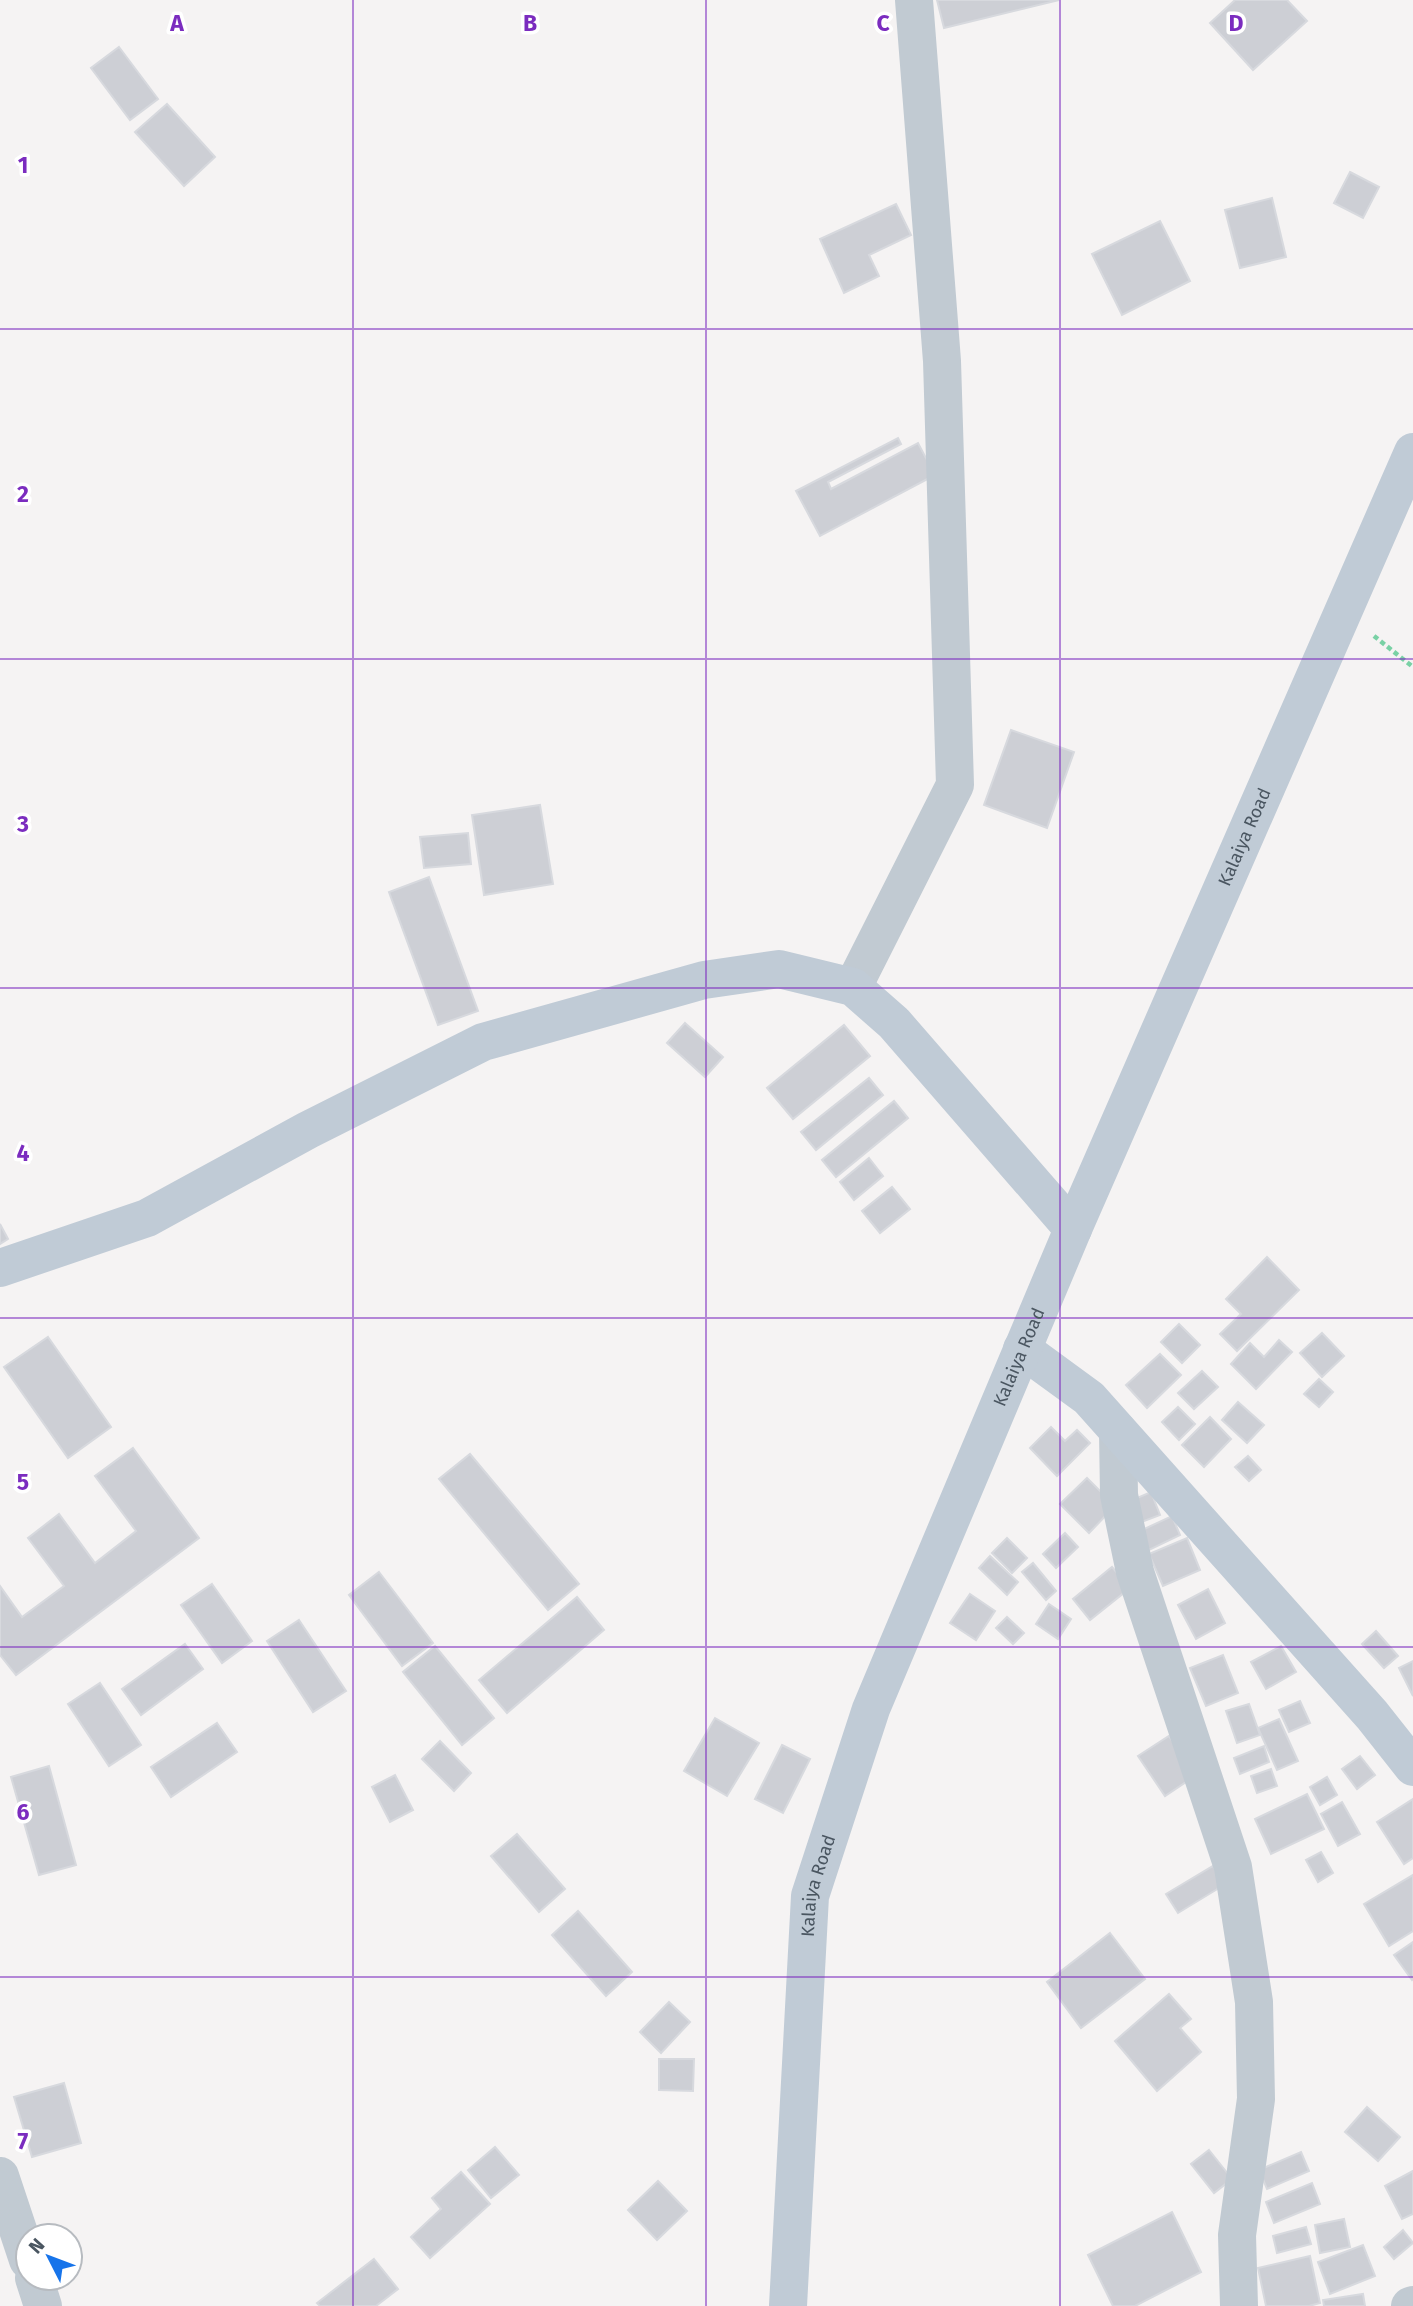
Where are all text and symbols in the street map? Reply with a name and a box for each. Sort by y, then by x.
text: A [169,9,184,37]
text: B [523,9,537,37]
text: C [876,9,890,37]
text: D [1229,9,1244,37]
text: 1 [18,151,28,179]
text: 2 [17,480,29,508]
street label: Kalaiya Road [1213,785,1276,889]
text: 3 [16,810,29,838]
text: 4 [17,1139,30,1167]
street label: Kalaiya Road [989,1305,1050,1410]
text: 5 [17,1468,29,1496]
text: 6 [17,1798,30,1826]
street label: Kalaiya Road [797,1832,840,1938]
text: 7 [18,2127,29,2155]
north arrow [14,2222,84,2292]
text: N [24,2234,50,2258]

